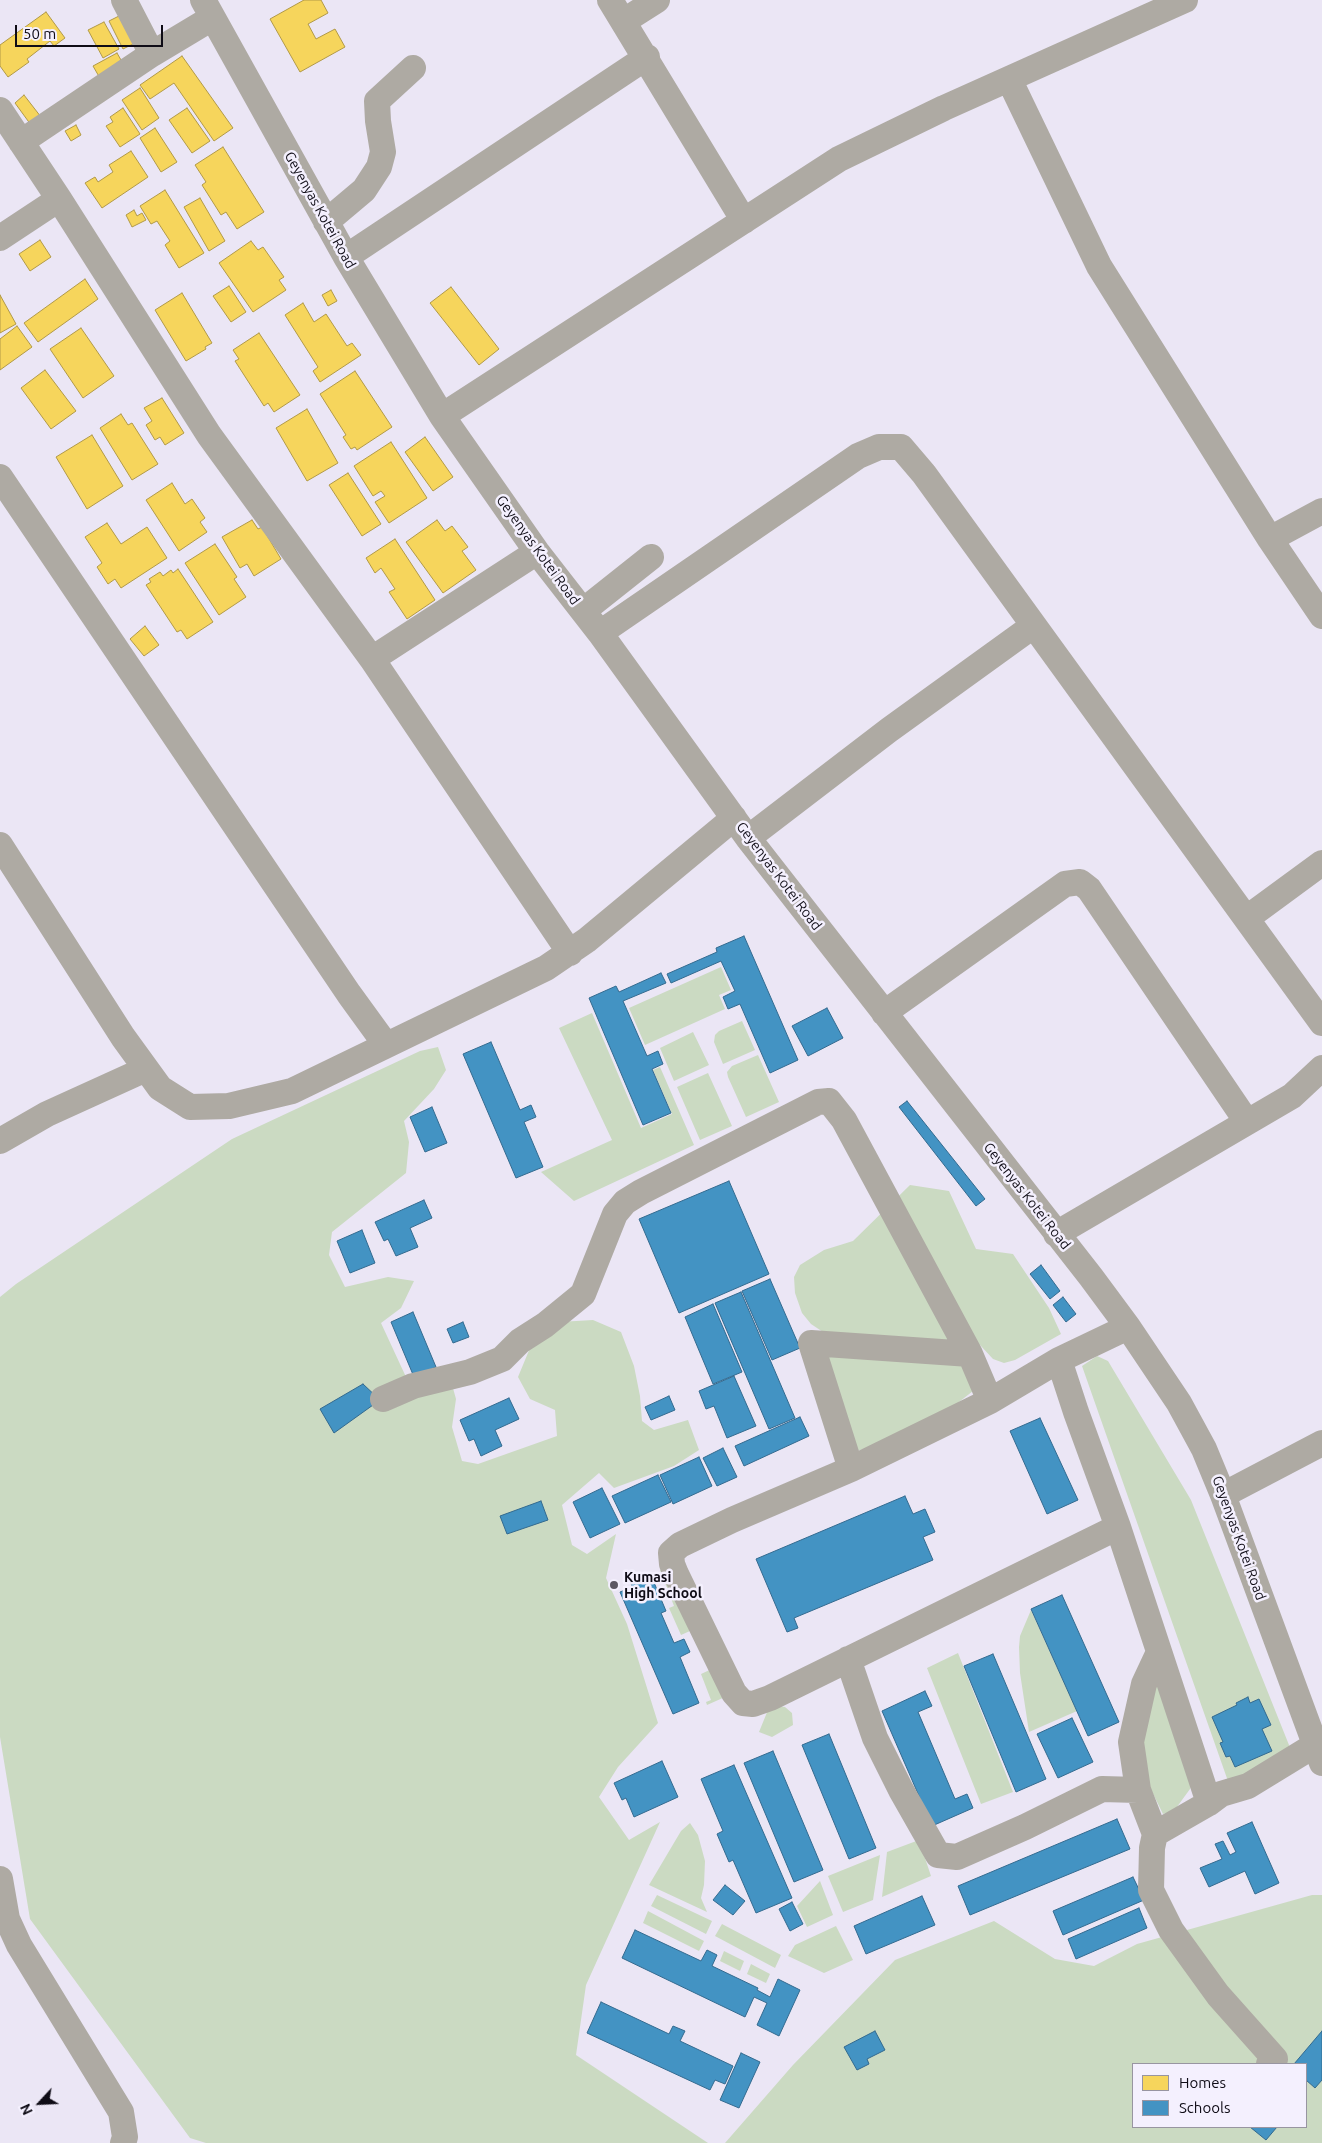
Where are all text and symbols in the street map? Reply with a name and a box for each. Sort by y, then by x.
scale bar [18,15,165,47]
text: 50 m [23,25,56,42]
street label: Geyenyas Kotei Road [281,149,359,271]
street label: Geyenyas Kotei Road [493,492,583,608]
street label: Geyenyas Kotei Road [733,819,825,933]
street label: Geyenyas Kotei Road [980,1139,1074,1253]
street label: Geyenyas Kotei Road [1209,1473,1269,1603]
place label: Kumasi High School [624,1569,702,1601]
marker: Kumasi High School [608,1579,620,1591]
legend [1132,2063,1307,2128]
text: Homes [1179,2074,1226,2091]
north arrow [15,2078,65,2128]
text: Schools [1179,2099,1230,2116]
text: N [17,2101,36,2117]

